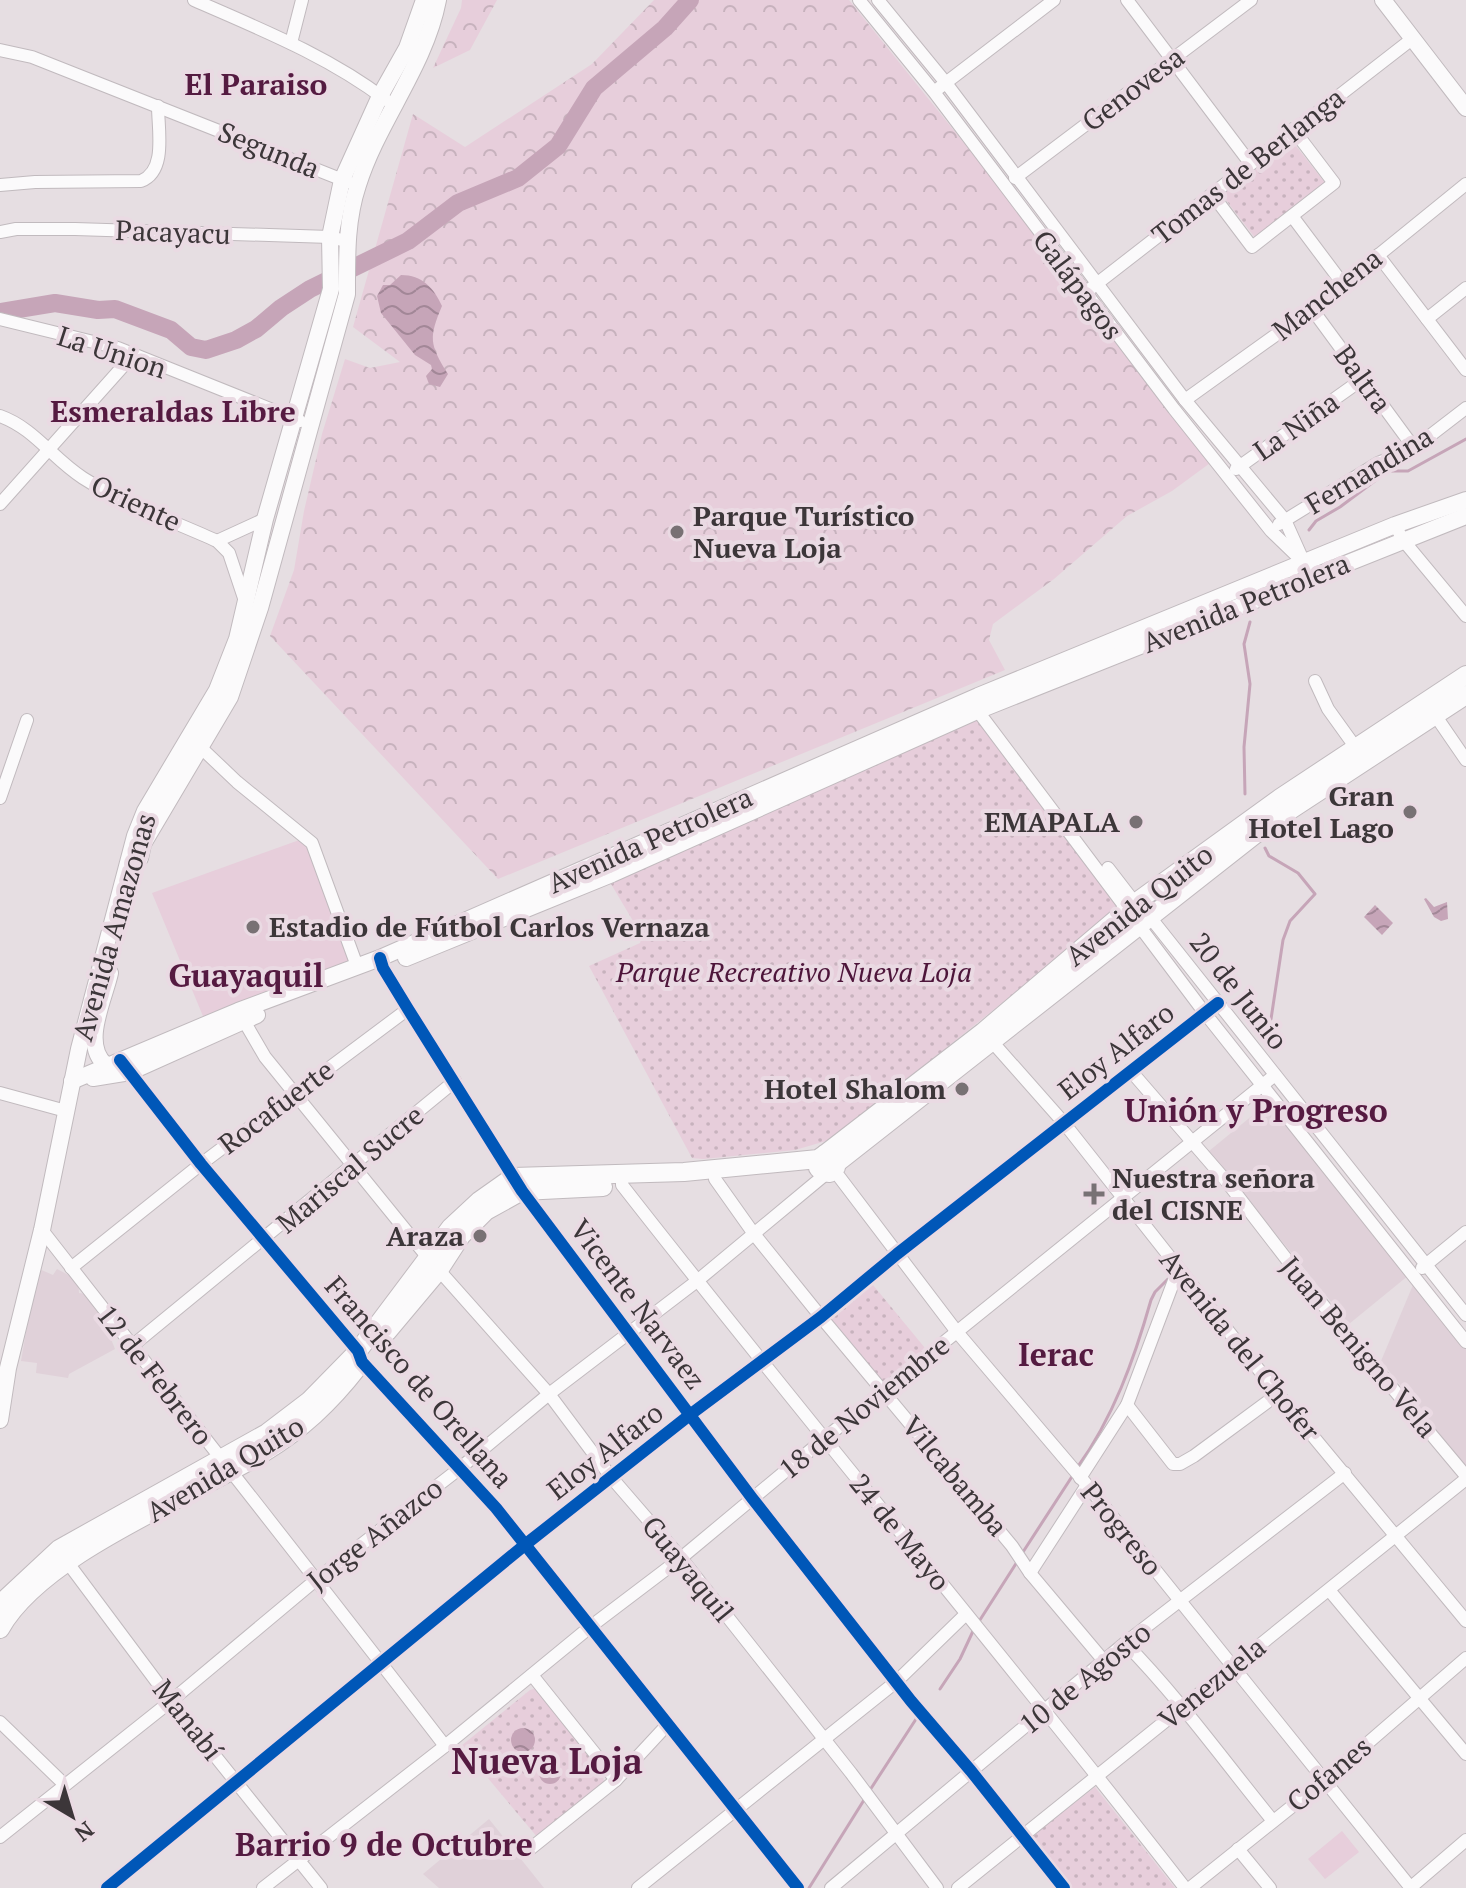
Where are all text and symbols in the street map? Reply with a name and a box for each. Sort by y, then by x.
street label: Genovesa [1074,38,1191,139]
district label: El Paraiso [185,64,327,104]
street label: Tomas de Berlanga [1144,79,1352,252]
street label: Segunda [213,112,325,187]
street label: Pacayacu [115,211,231,252]
street label: Galápagos [1025,222,1132,347]
street label: Manchena [1264,239,1389,348]
street label: La Union [53,317,172,387]
street label: Baltra [1326,337,1400,420]
street label: La Niña [1246,383,1346,468]
district label: Esmeraldas Libre [50,391,296,431]
street label: Fernandina [1298,417,1439,522]
street label: Oriente [85,466,187,539]
place label: Parque Turístico Nueva Loja [693,497,914,566]
marker: Parque Turístico Nueva Loja [668,523,686,541]
street label: Avenida Petrolera [1137,544,1355,661]
place label: Gran Hotel Lago [1249,777,1394,846]
street label: Avenida Petrolera [542,778,758,901]
place label: EMAPALA [984,803,1121,840]
marker: Gran Hotel Lago [1401,803,1419,821]
street label: Avenida Amazonas [63,809,164,1045]
marker: EMAPALA [1127,813,1145,831]
street label: Avenida Quito [1057,835,1220,974]
place label: Estadio de Fútbol Carlos Vernaza [269,908,710,945]
marker: Estadio de Fútbol Carlos Vernaza [244,918,262,936]
street label: 20 de Junio [1182,924,1297,1057]
park label: Parque Recreativo Nueva Loja [615,953,972,990]
district label: Guayaquil [168,954,324,996]
street label: Eloy Alfaro [1050,994,1181,1108]
street label: Rocafuerte [211,1051,341,1162]
place label: Hotel Shalom [764,1070,946,1107]
marker: Hotel Shalom [953,1080,971,1098]
district label: Unión y Progreso [1124,1089,1388,1131]
street label: Mariscal Sucre [268,1096,431,1241]
place label: Nuestra señora del CISNE [1112,1159,1315,1228]
marker: Nuestra señora del CISNE [1083,1183,1105,1205]
street label: Vicente Narvaez [562,1211,714,1396]
place label: Araza [386,1217,464,1254]
marker: Araza [471,1227,489,1245]
street label: Avenida del Chofer [1152,1242,1329,1448]
street label: Juan Benigno Vela [1273,1248,1446,1445]
street label: Francisco de Orellana [317,1268,522,1495]
street label: 12 de Febrero [89,1297,222,1453]
street label: 18 de Noviembre [771,1326,957,1487]
district label: Ierac [1018,1333,1094,1375]
street label: Eloy Alfaro [539,1394,670,1508]
street label: Avenida Quito [139,1407,310,1530]
street label: Vilcabamba [894,1408,1017,1544]
street label: 24 de Mayo [842,1465,959,1598]
street label: Jorge Añazco [299,1469,450,1598]
street label: Progreso [1073,1474,1171,1583]
street label: Guayaquil [634,1508,742,1629]
street label: 10 de Agosto [1011,1613,1158,1742]
street label: Venezuela [1150,1628,1273,1737]
street label: Manabí [145,1672,232,1768]
street label: Cofanes [1279,1727,1379,1820]
district label: Nueva Loja [451,1737,643,1784]
north arrow [32,1776,112,1856]
text: N [69,1816,100,1849]
district label: Barrio 9 de Octubre [235,1823,533,1865]

